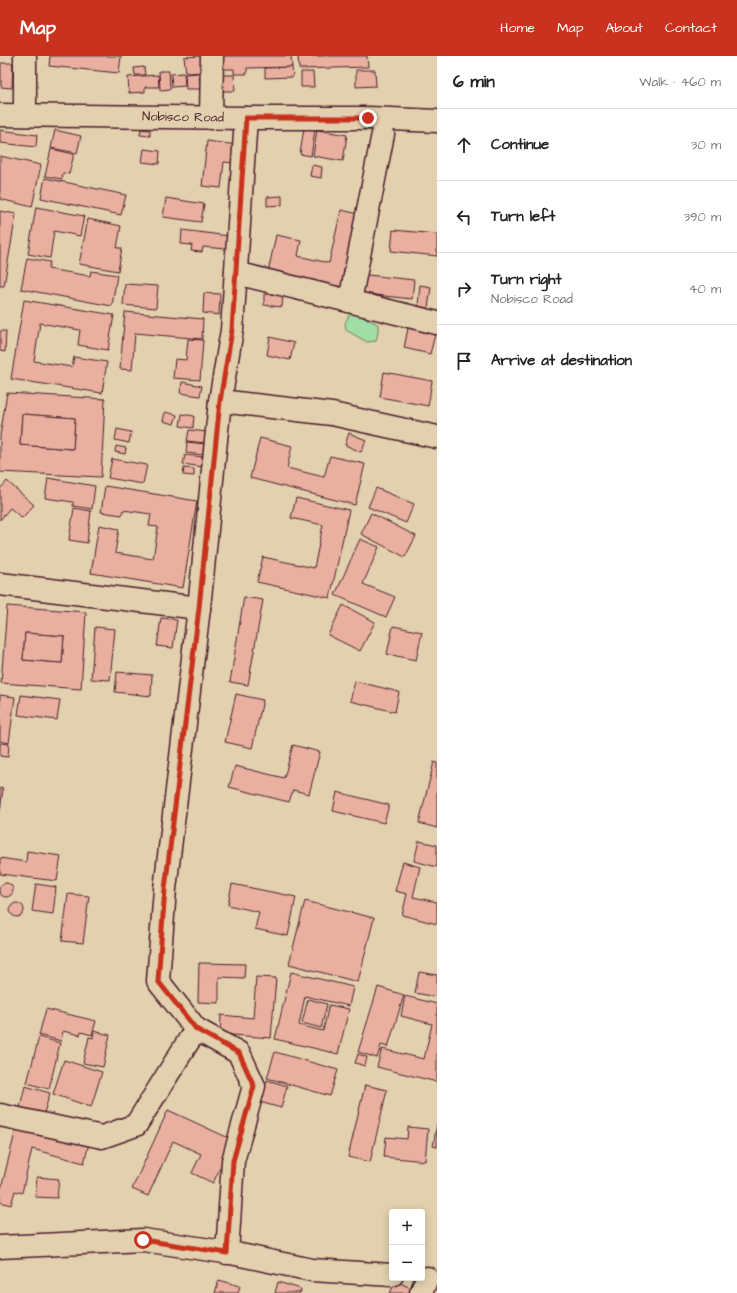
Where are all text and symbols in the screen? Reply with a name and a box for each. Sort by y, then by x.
text: Map [20,15,56,42]
text: Home [500,18,535,38]
text: Map [557,18,583,38]
text: About [605,18,643,38]
text: Contact [665,18,717,38]
text: 6 min [453,70,495,94]
text: Walk · 460 m [639,73,721,91]
street label: Nobisco Road [142,107,224,127]
route end [359,109,377,127]
icon: ahead [453,134,475,156]
text: Continue [491,134,549,155]
text: 30 m [691,136,721,154]
icon: left [453,206,475,228]
text: Turn left [491,206,555,227]
text: 390 m [683,208,721,226]
text: Turn right [491,269,562,290]
icon: right [453,278,475,300]
text: 40 m [689,280,721,298]
text: Nobisco Road [491,290,573,308]
icon: arrive [453,350,475,372]
text: Arrive at destination [491,350,632,371]
map controls [389,1209,425,1281]
button: + [389,1209,425,1245]
route start [134,1231,152,1249]
button: − [389,1245,425,1281]

